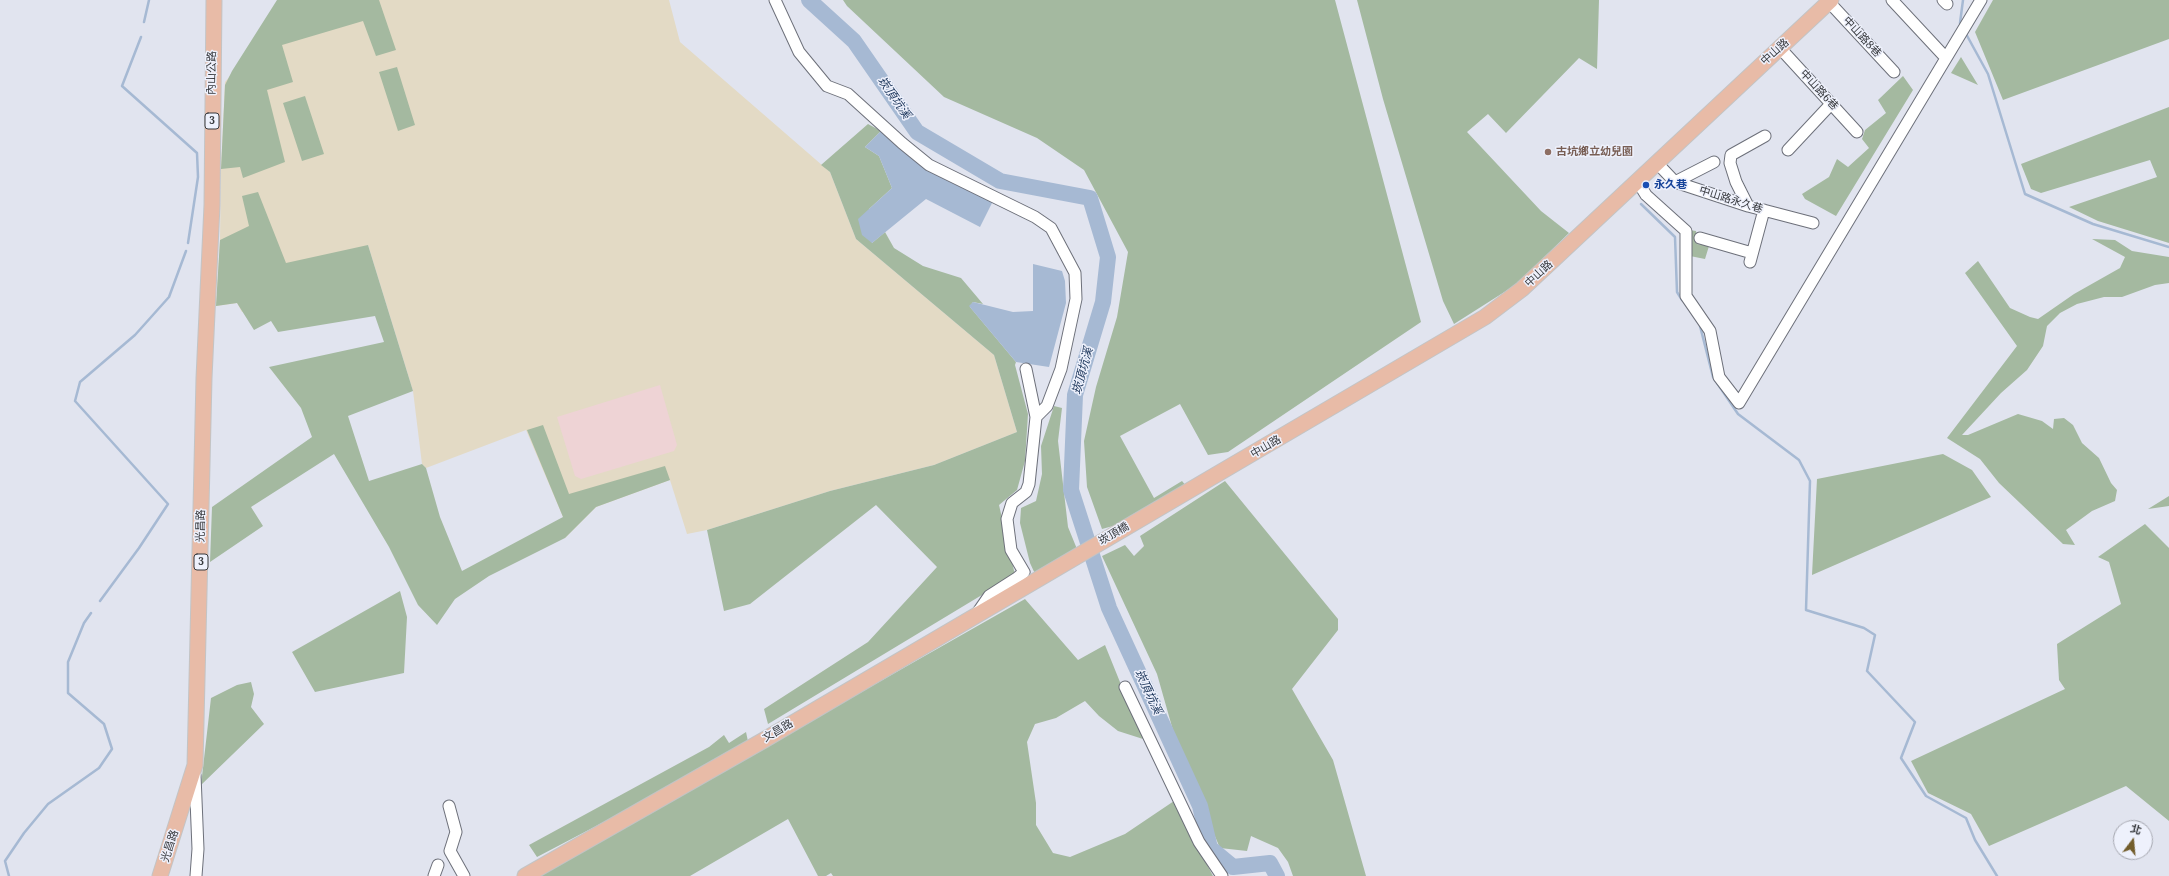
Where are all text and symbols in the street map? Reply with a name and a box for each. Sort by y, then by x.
street label: 中山路8巷 [1840,14,1884,60]
street label: 中山路 [1758,36,1792,68]
street label: 內山公路 [205,51,219,95]
street label: 中山路6巷 [1797,67,1841,113]
water label: 崁頂坑溪 [874,74,914,122]
road number: 3 [205,113,219,129]
place label: 古坑鄉立幼兒園 [1556,145,1633,159]
marker: 古坑鄉立幼兒園 [1543,147,1553,157]
place label: 永久巷 [1654,178,1687,192]
marker: 永久巷 [1641,180,1651,190]
street label: 中山路永久巷 [1698,184,1764,216]
street label: 中山路 [1522,258,1556,290]
water label: 崁頂坑溪 [1070,346,1096,396]
street label: 中山路 [1248,433,1284,461]
street label: 光昌路 [194,509,208,543]
street label: 崁頂橋 [1096,520,1132,548]
road number: 3 [194,554,208,570]
water label: 崁頂坑溪 [1131,667,1165,717]
street label: 文昌路 [760,717,796,745]
north arrow [2113,820,2153,860]
text: 北 [2129,820,2144,838]
street label: 光昌路 [159,828,181,864]

